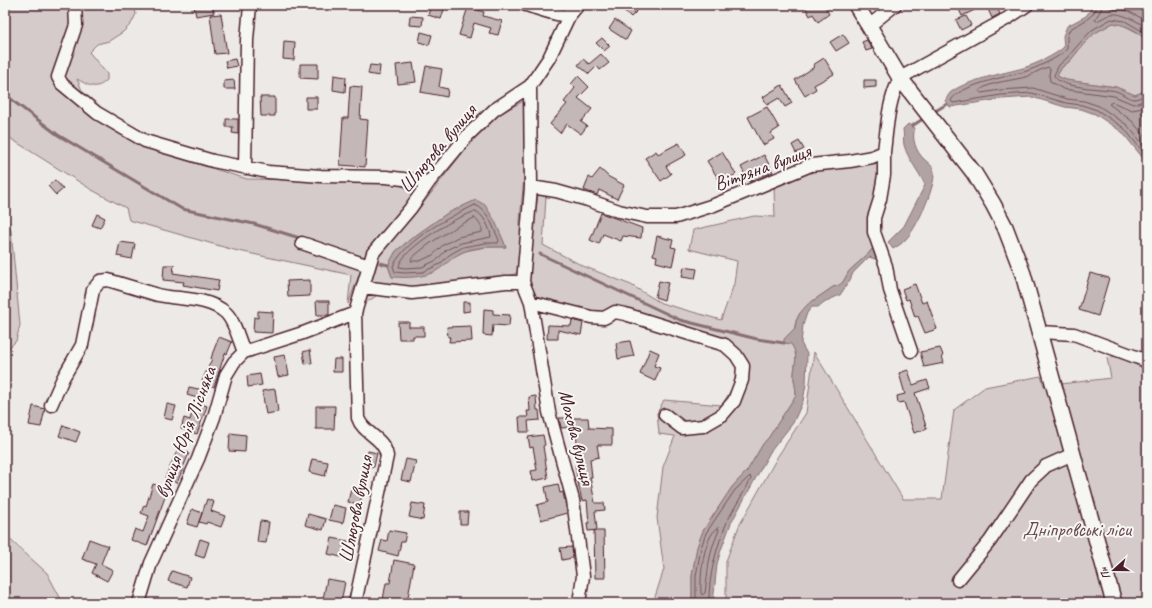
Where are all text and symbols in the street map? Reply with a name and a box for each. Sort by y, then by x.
street label: Шлюзова вулиця [393,97,483,198]
street label: Вітряна вулиця [711,138,815,196]
street label: вулиця Юрія Лісняка [149,361,223,501]
street label: Мохова вулиця [553,387,601,489]
street label: Шлюзова вулиця [333,452,378,565]
park label: Дніпровські ліси [1023,517,1133,542]
north arrow [1094,550,1134,590]
text: Пн [1096,565,1113,581]

